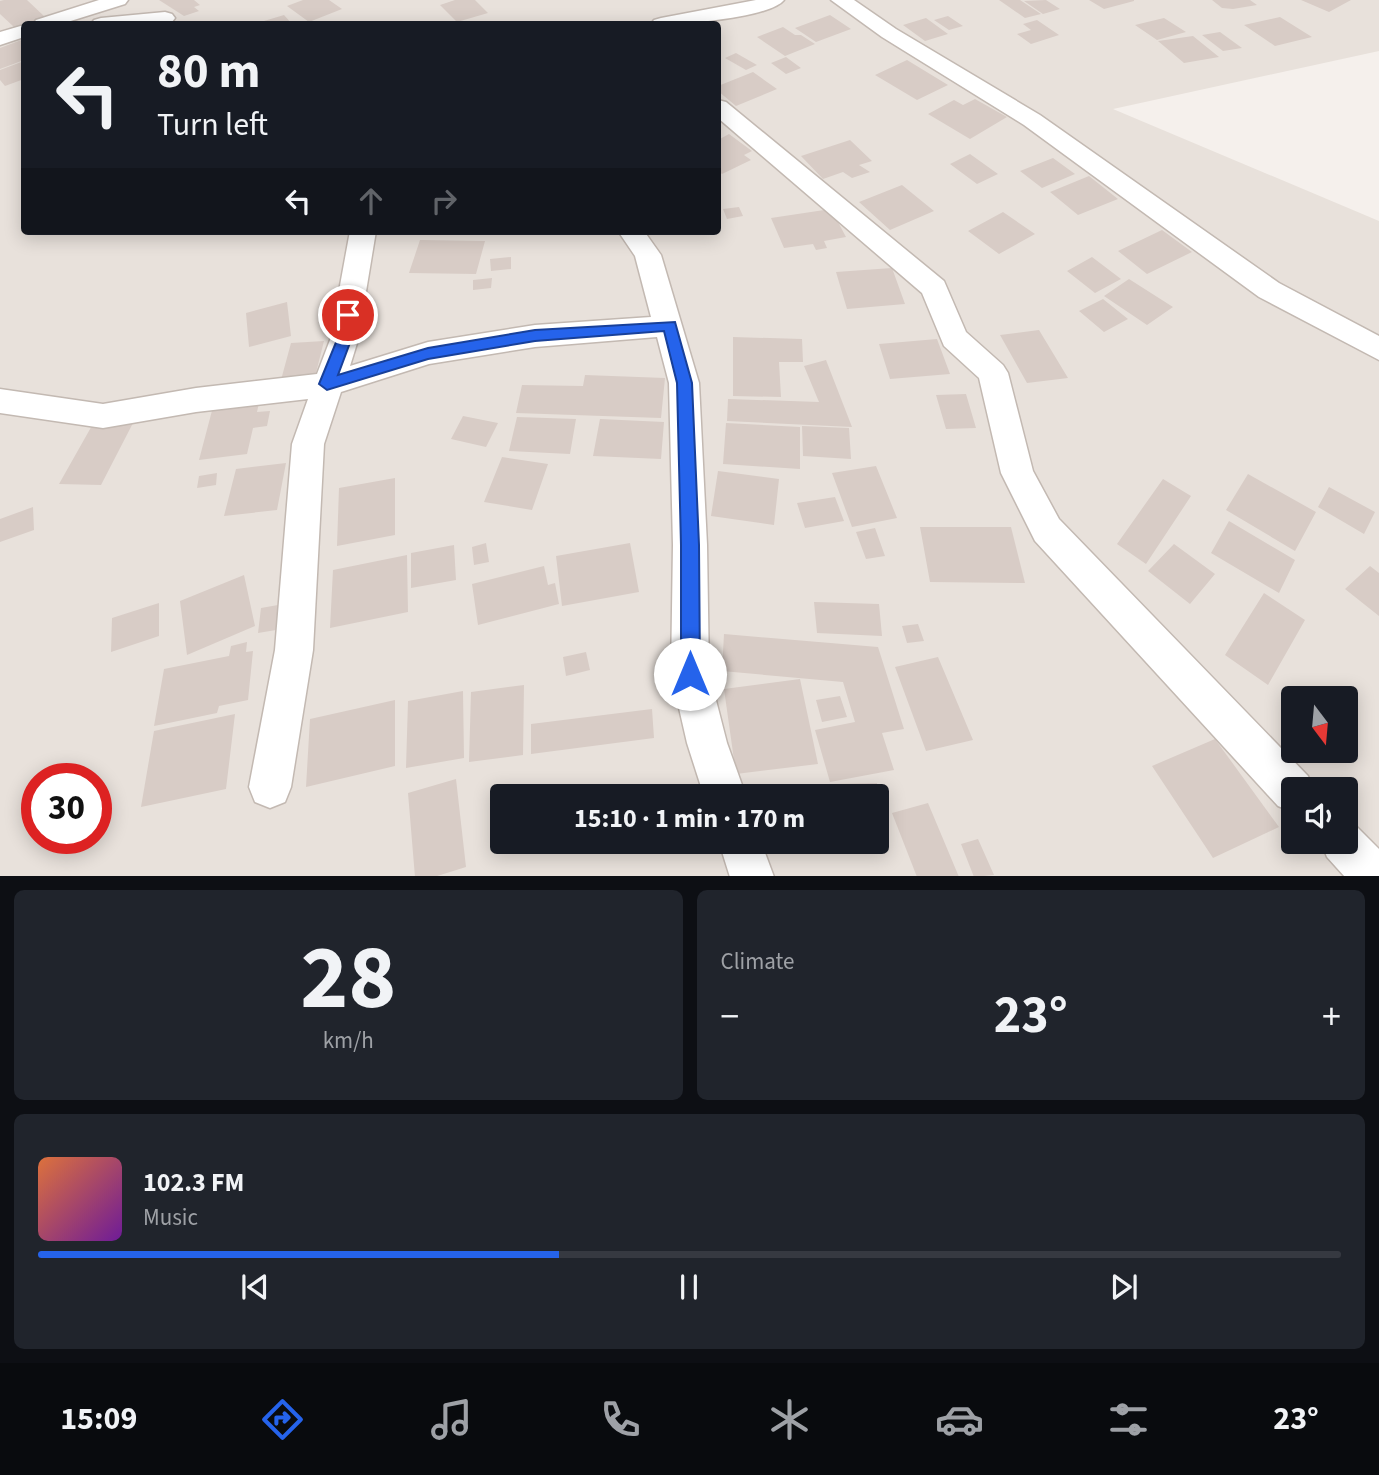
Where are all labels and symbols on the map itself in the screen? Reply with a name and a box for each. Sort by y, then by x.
pin [318,285,378,345]
position arrow [653,637,727,711]
north arrow [1281,686,1358,763]
speed limit sign: 30 [21,763,112,854]

